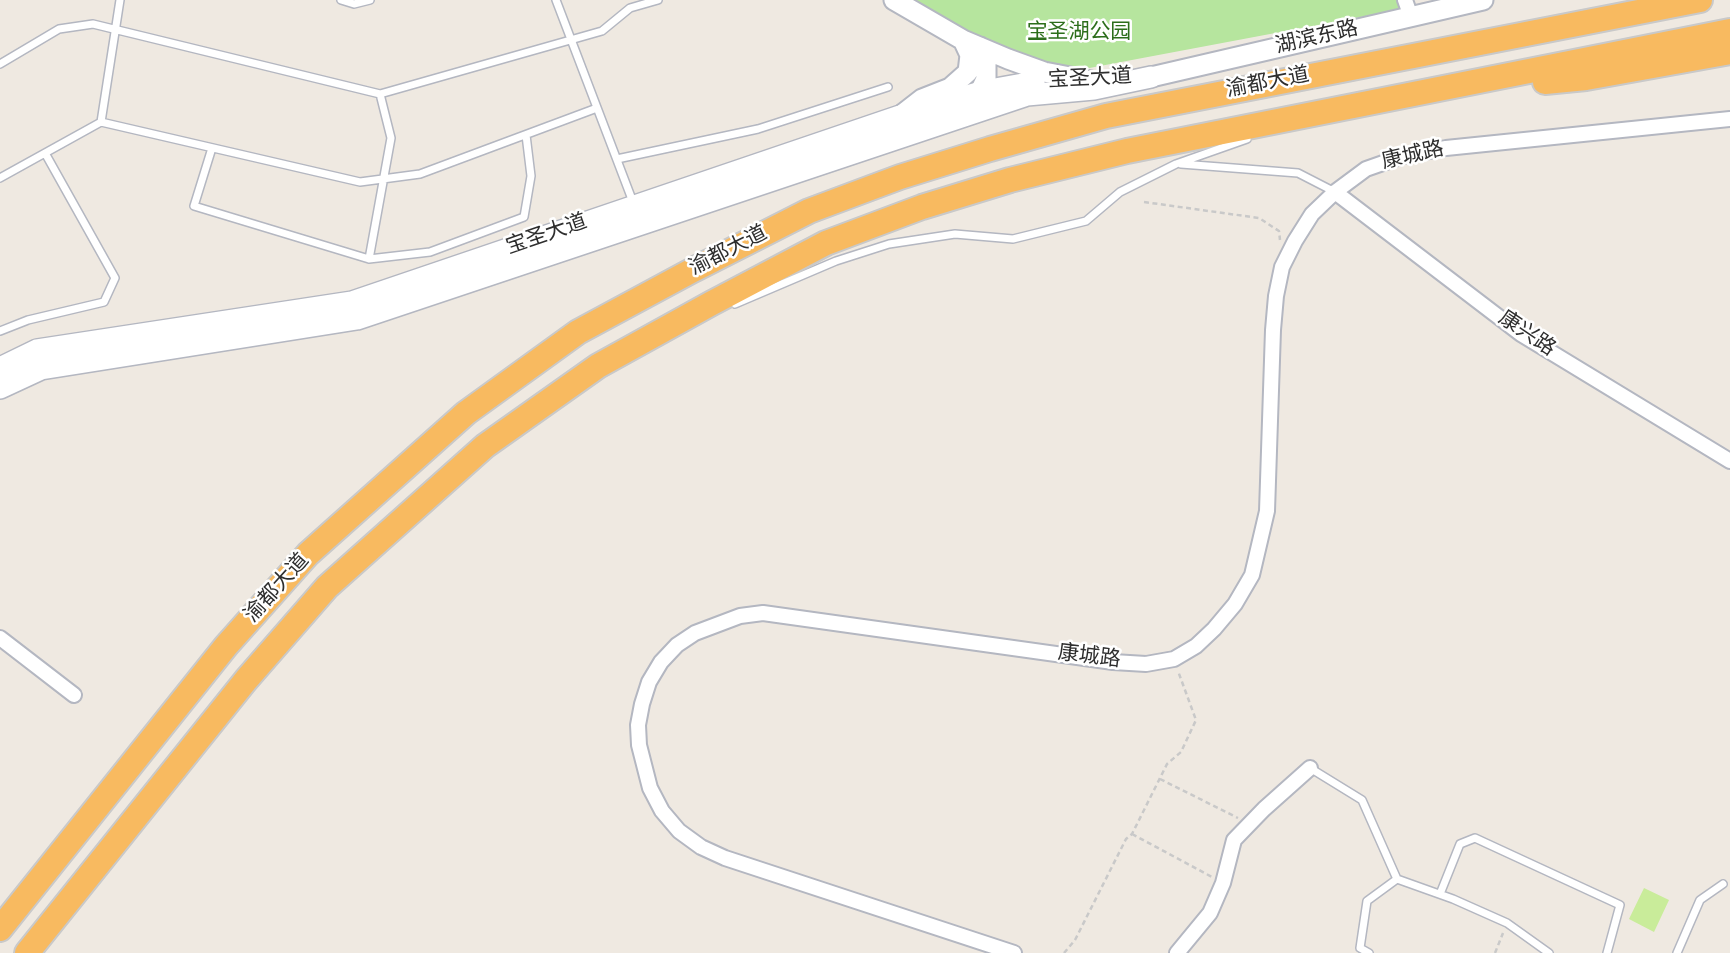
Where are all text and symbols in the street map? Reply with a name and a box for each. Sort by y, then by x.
street label: 湖滨东路 [1273,17,1361,61]
park label: 宝圣湖公园 [1027,21,1131,47]
street label: 渝都大道 [1224,64,1312,104]
street label: 宝圣大道 [1047,65,1133,95]
street label: 康城路 [1379,138,1447,176]
street label: 宝圣大道 [503,210,591,262]
street label: 渝都大道 [686,222,772,282]
street label: 康兴路 [1493,307,1559,363]
street label: 渝都大道 [241,549,315,629]
street label: 康城路 [1056,642,1122,674]

